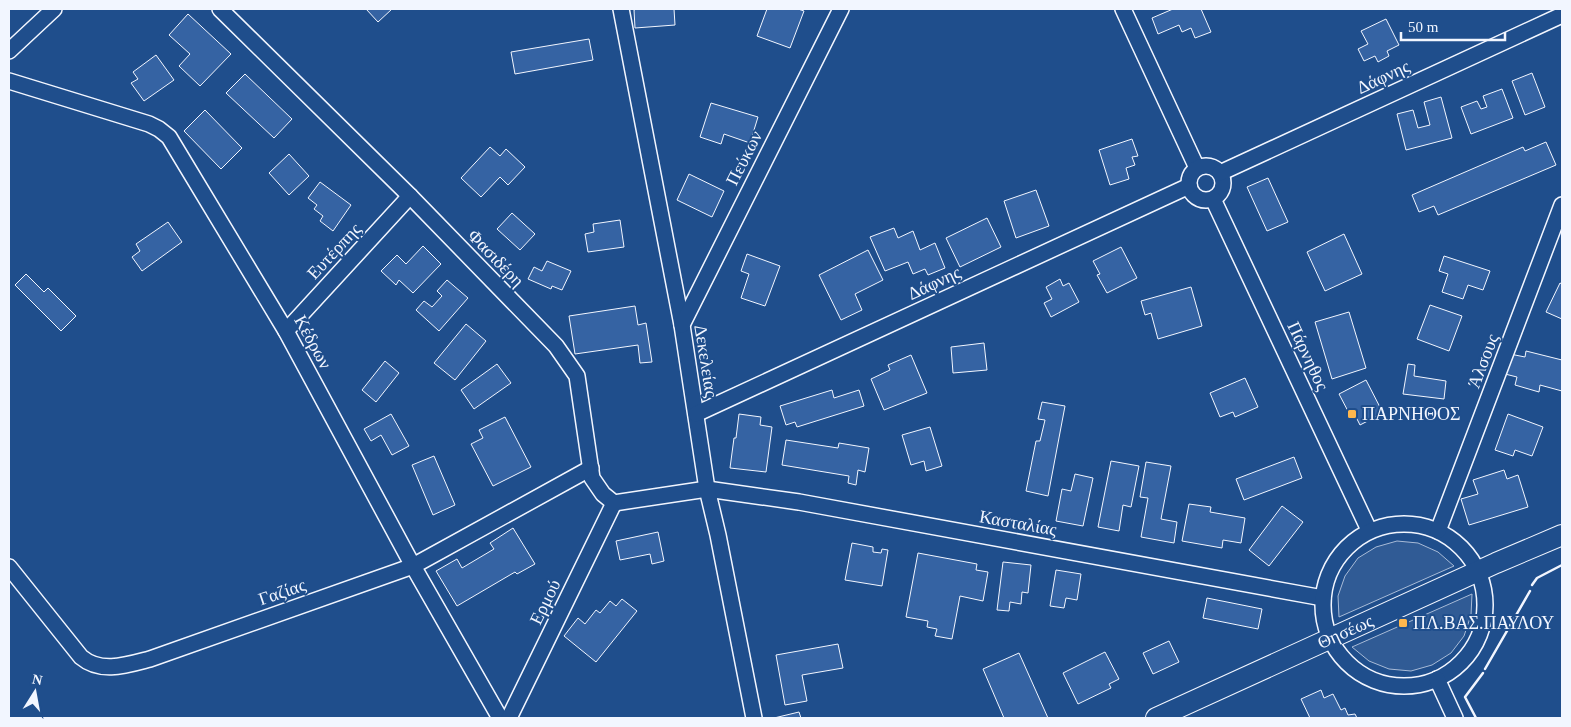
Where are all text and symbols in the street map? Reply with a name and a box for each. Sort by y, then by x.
scale bar [1401,10,1505,42]
text: 50 m [1408,19,1439,35]
street label: Δάφνης [1353,56,1413,98]
street label: Πεύκων [722,127,766,189]
street label: Ευτέρπης [303,219,365,283]
street label: Φασιδέρη [464,225,528,291]
street label: Δάφνης [904,262,964,304]
street label: Κέδρων [290,312,336,372]
street label: Πάρνηθος [1283,318,1333,394]
street label: Δεκελείας [690,323,722,399]
street label: Άλσους [1464,331,1502,391]
place label: ΠΑΡΝΗΘΟΣ [1362,404,1460,424]
marker: ΠΑΡΝΗΘΟΣ [1346,408,1358,420]
street label: Κασταλίας [978,506,1058,540]
street label: Γαζίας [256,575,308,609]
street label: Ερμού [526,576,564,628]
street label: Θησέως [1314,610,1376,653]
place label: ΠΛ.ΒΑΣ.ΠΑΥΛΟΥ [1413,613,1554,633]
marker: ΠΛ.ΒΑΣ.ΠΑΥΛΟΥ [1397,617,1409,629]
north arrow [10,667,60,717]
text: N [31,671,44,688]

